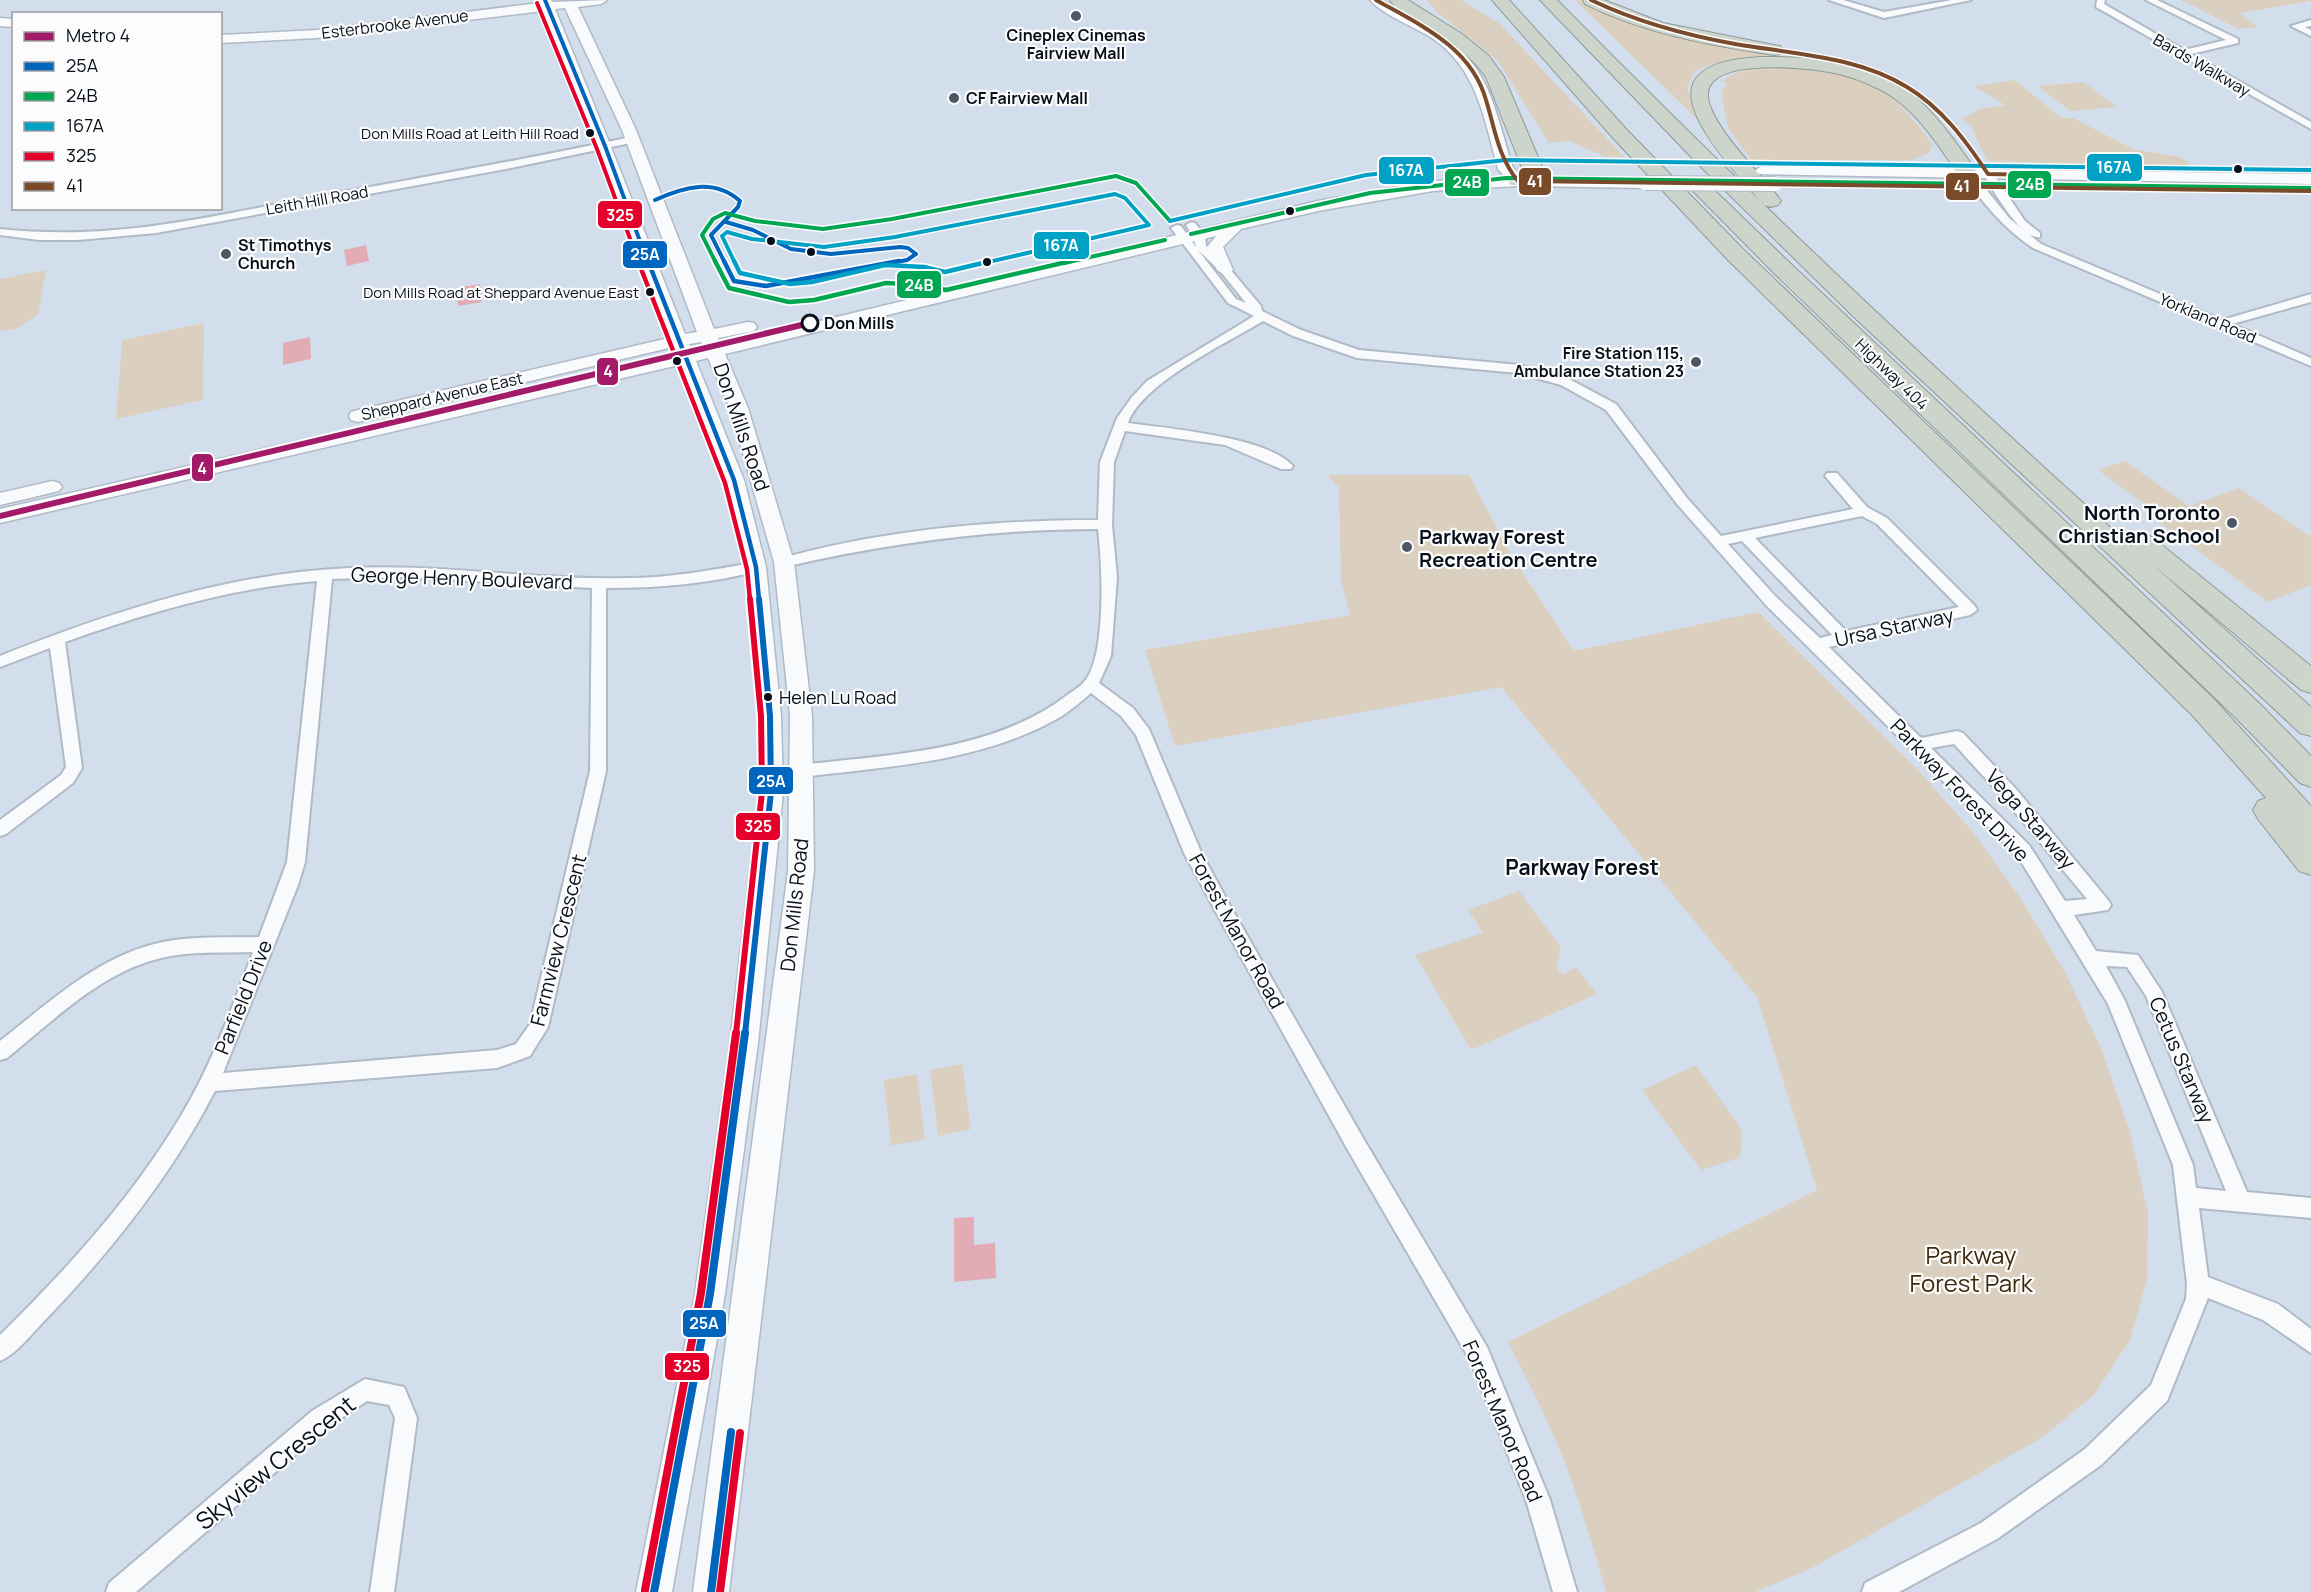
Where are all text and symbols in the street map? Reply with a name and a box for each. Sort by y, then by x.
street label: Esterbrooke Avenue [320,4,470,44]
marker: Cineplex Cinemas Fairview Mall [1069,9,1083,23]
legend [12,12,222,210]
text: Metro 4 [66,23,130,47]
place label: Cineplex Cinemas Fairview Mall [1006,24,1146,64]
street label: Bards Walkway [2149,28,2255,102]
text: 25A [66,53,99,77]
text: 24B [66,83,98,107]
place label: CF Fairview Mall [966,87,1088,109]
marker: CF Fairview Mall [947,91,961,105]
text: 167A [66,113,105,137]
place label: Don Mills Road at Leith Hill Road [361,123,579,144]
marker: Don Mills Road at Leith Hill Road [584,127,596,139]
text: 325 [66,143,97,167]
line badge: 167A [2086,153,2143,182]
line badge: 167A [1378,156,1435,185]
text: 167A [2096,156,2132,178]
text: 167A [1388,159,1424,181]
unlabelled marker [2232,163,2244,175]
line badge: 41 [1518,167,1552,196]
line badge: 24B [1444,168,1490,197]
text: 41 [1527,170,1543,192]
line badge: 24B [2007,170,2052,199]
text: 24B [1452,171,1482,193]
line badge: 41 [1945,172,1980,201]
text: 41 [66,173,84,197]
text: 24B [2015,173,2045,195]
text: 41 [1954,175,1970,197]
street label: Leith Hill Road [264,180,370,220]
line badge: 325 [597,200,643,229]
text: 325 [606,204,634,226]
unlabelled marker [1284,205,1296,217]
line badge: 167A [1033,231,1090,260]
place label: St Timothys Church [238,234,332,274]
text: 167A [1043,234,1079,256]
unlabelled marker [765,235,777,247]
line badge: 25A [622,240,668,269]
text: 25A [630,243,660,265]
unlabelled marker [805,246,817,258]
marker: St Timothys Church [219,247,233,261]
unlabelled marker [981,256,993,268]
line badge: 24B [896,270,942,299]
text: 24B [904,274,934,296]
place label: Don Mills Road at Sheppard Avenue East [363,282,639,303]
marker: Don Mills Road at Sheppard Avenue East [644,286,656,298]
street label: Yorkland Road [2156,288,2260,348]
place label: Don Mills [824,312,894,334]
marker: Don Mills [801,314,819,332]
street label: Highway 404 [1850,333,1934,415]
place label: Fire Station 115, Ambulance Station 23 [1514,342,1684,382]
unlabelled marker [671,355,683,367]
marker: Fire Station 115, Ambulance Station 23 [1689,355,1703,369]
line badge: 4 [596,357,619,386]
street label: Don Mills Road [707,359,777,495]
text: 4 [603,360,613,382]
street label: Sheppard Avenue East [359,367,525,425]
line badge: 4 [191,453,214,482]
text: 4 [197,457,207,479]
place label: North Toronto Christian School [2059,499,2220,549]
marker: North Toronto Christian School [2225,516,2239,530]
place label: Parkway Forest Recreation Centre [1419,523,1598,573]
marker: Parkway Forest Recreation Centre [1400,540,1414,554]
street label: George Henry Boulevard [351,561,573,595]
street label: Ursa Starway [1832,601,1956,653]
place label: Helen Lu Road [779,685,897,709]
marker: Helen Lu Road [762,691,774,703]
street label: Parkway Forest Drive [1885,713,2035,867]
street label: Vega Starway [1980,763,2082,875]
line badge: 25A [748,766,794,795]
text: 25A [756,770,786,792]
line badge: 325 [735,812,781,841]
text: 325 [744,815,772,837]
street label: Don Mills Road [774,837,814,973]
street label: Forest Manor Road [1183,849,1291,1013]
street label: Farmview Crescent [524,851,592,1029]
district label: Parkway Forest [1505,853,1659,881]
street label: Parfield Drive [208,936,278,1058]
street label: Cetus Starway [2143,993,2221,1128]
park label: Parkway Forest Park [1909,1238,2034,1299]
line badge: 25A [682,1309,727,1338]
text: 25A [689,1312,719,1334]
street label: Forest Manor Road [1457,1336,1549,1506]
line badge: 325 [664,1352,710,1381]
text: 325 [673,1355,701,1377]
street label: Skyview Crescent [188,1387,362,1537]

